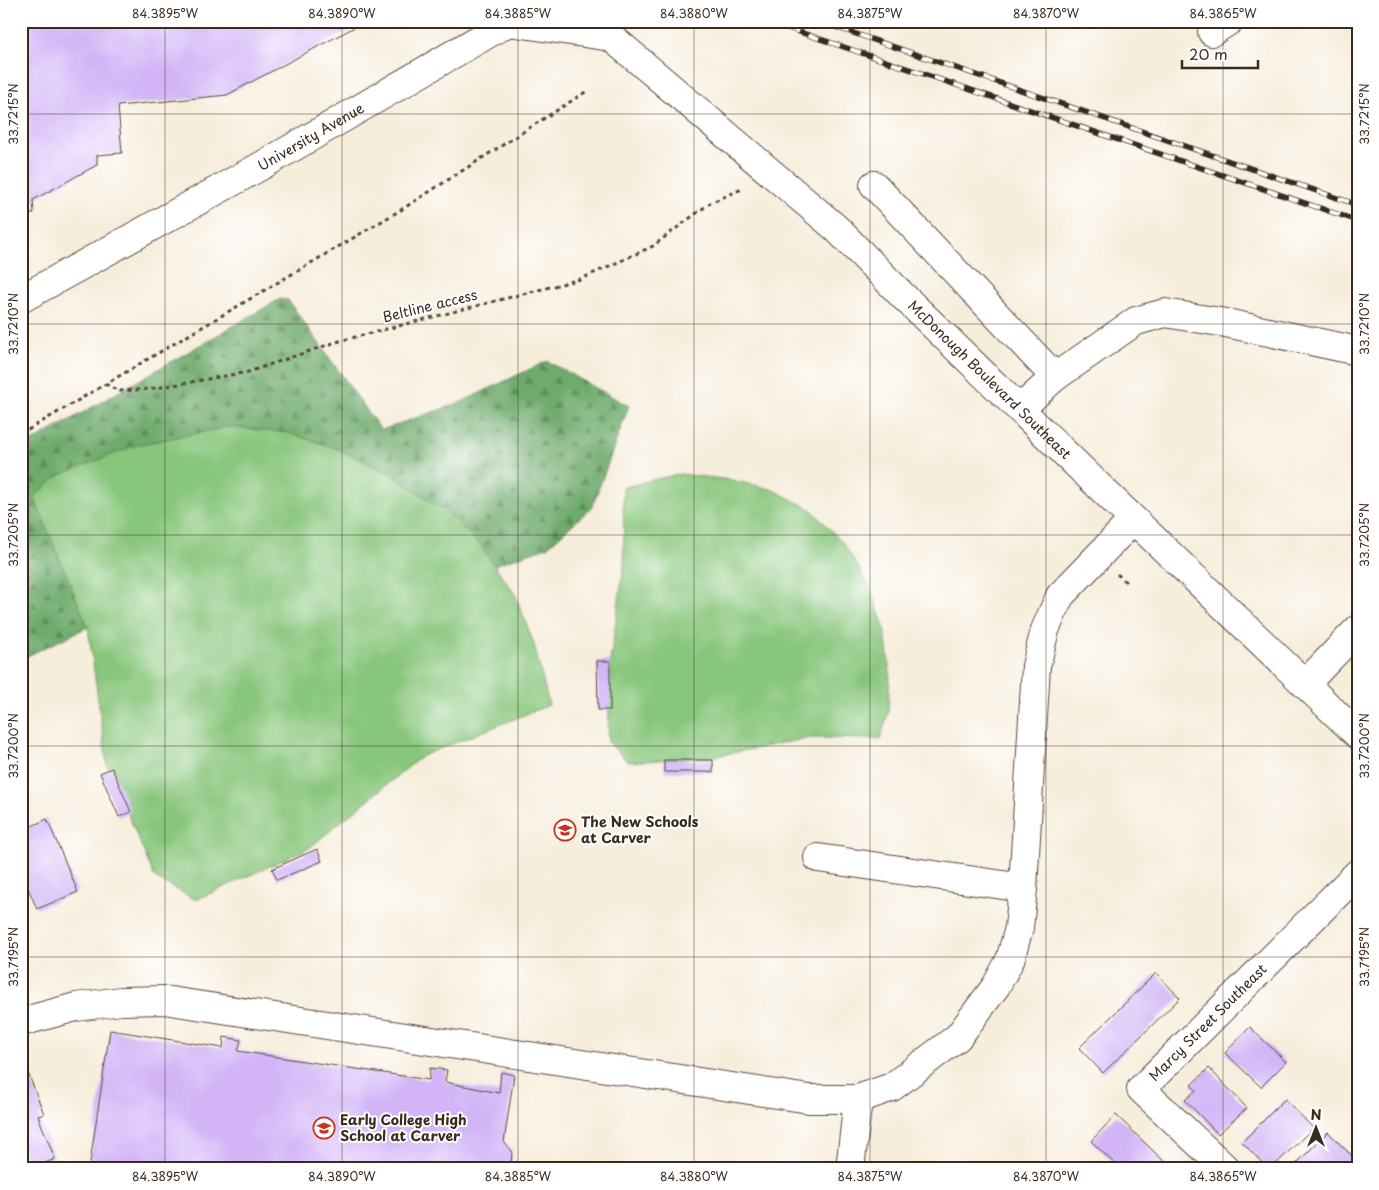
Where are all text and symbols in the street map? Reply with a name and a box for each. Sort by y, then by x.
text: 84.3895°W [132,4,199,22]
text: 84.3890°W [308,4,376,22]
text: 84.3885°W [485,4,552,22]
text: 84.3880°W [660,4,729,22]
text: 84.3875°W [838,4,903,22]
text: 84.3870°W [1013,4,1080,22]
text: 84.3865°W [1189,4,1257,22]
scale bar [1182,38,1258,70]
text: 20 m [1189,42,1228,65]
text: 33.7215°N [4,83,22,145]
text: 33.7215°N [1355,83,1373,145]
street label: University Avenue [254,97,368,176]
street label: Beltline access [380,284,480,327]
text: 33.7210°N [4,293,22,355]
text: 33.7210°N [1355,293,1373,355]
street label: McDonough Boulevard Southeast [903,295,1076,464]
text: 33.7205°N [4,503,22,567]
text: 33.7205°N [1355,503,1373,567]
text: 33.7200°N [4,713,22,779]
text: 33.7200°N [1355,713,1373,779]
place label: The New Schools at Carver [581,811,699,848]
school or university icon: The New Schools at Carver [553,818,577,842]
text: 33.7195°N [4,927,22,987]
text: 33.7195°N [1355,927,1373,987]
street label: Marcy Street Southeast [1144,958,1271,1086]
north arrow [1292,1102,1342,1152]
text: N [1310,1104,1322,1125]
place label: Early College High School at Carver [340,1109,467,1146]
school or university icon: Early College High School at Carver [312,1116,336,1140]
text: 84.3895°W [132,1167,199,1185]
text: 84.3890°W [308,1167,376,1185]
text: 84.3885°W [485,1167,552,1185]
text: 84.3880°W [660,1167,729,1185]
text: 84.3875°W [838,1167,903,1185]
text: 84.3870°W [1013,1167,1080,1185]
text: 84.3865°W [1189,1167,1257,1185]

